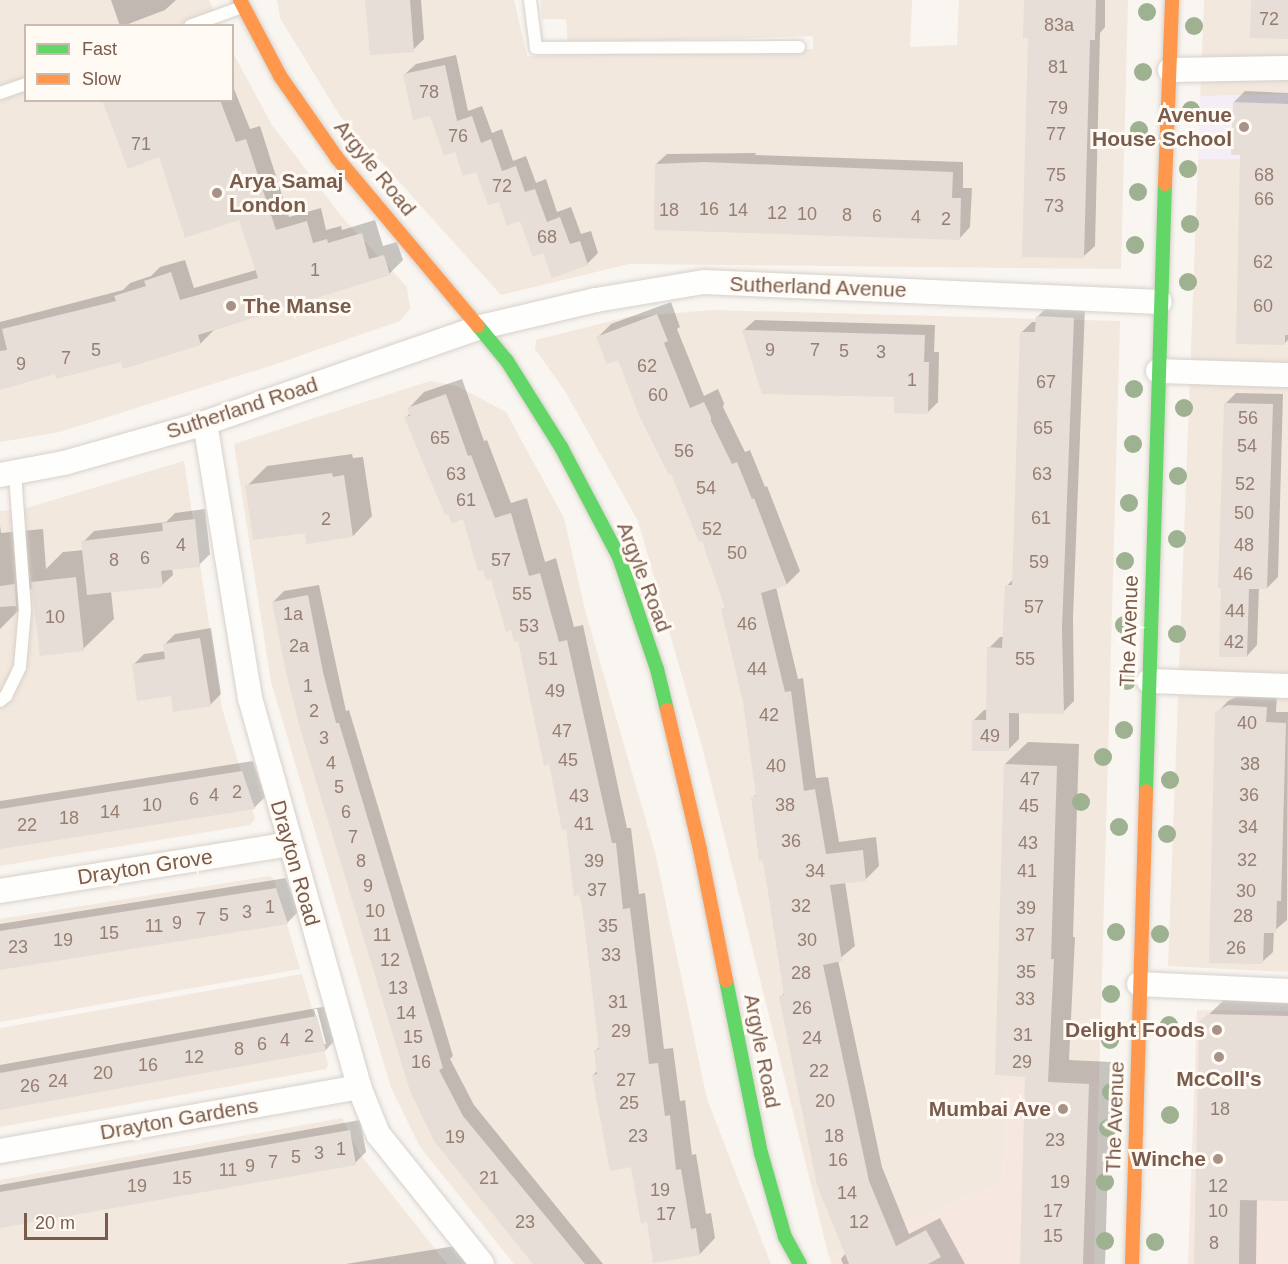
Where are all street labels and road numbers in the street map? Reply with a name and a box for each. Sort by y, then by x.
street label: Argyle Road [329,115,421,221]
street label: Sutherland Avenue [728,271,908,303]
street label: Sutherland Road [163,372,321,444]
street label: Argyle Road [612,519,676,635]
street label: The Avenue [1114,574,1144,688]
street label: Drayton Road [265,797,325,929]
street label: Drayton Grove [76,844,214,890]
street label: Argyle Road [739,992,785,1110]
street label: The Avenue [1100,1060,1130,1174]
street label: Drayton Gardens [98,1093,260,1145]

